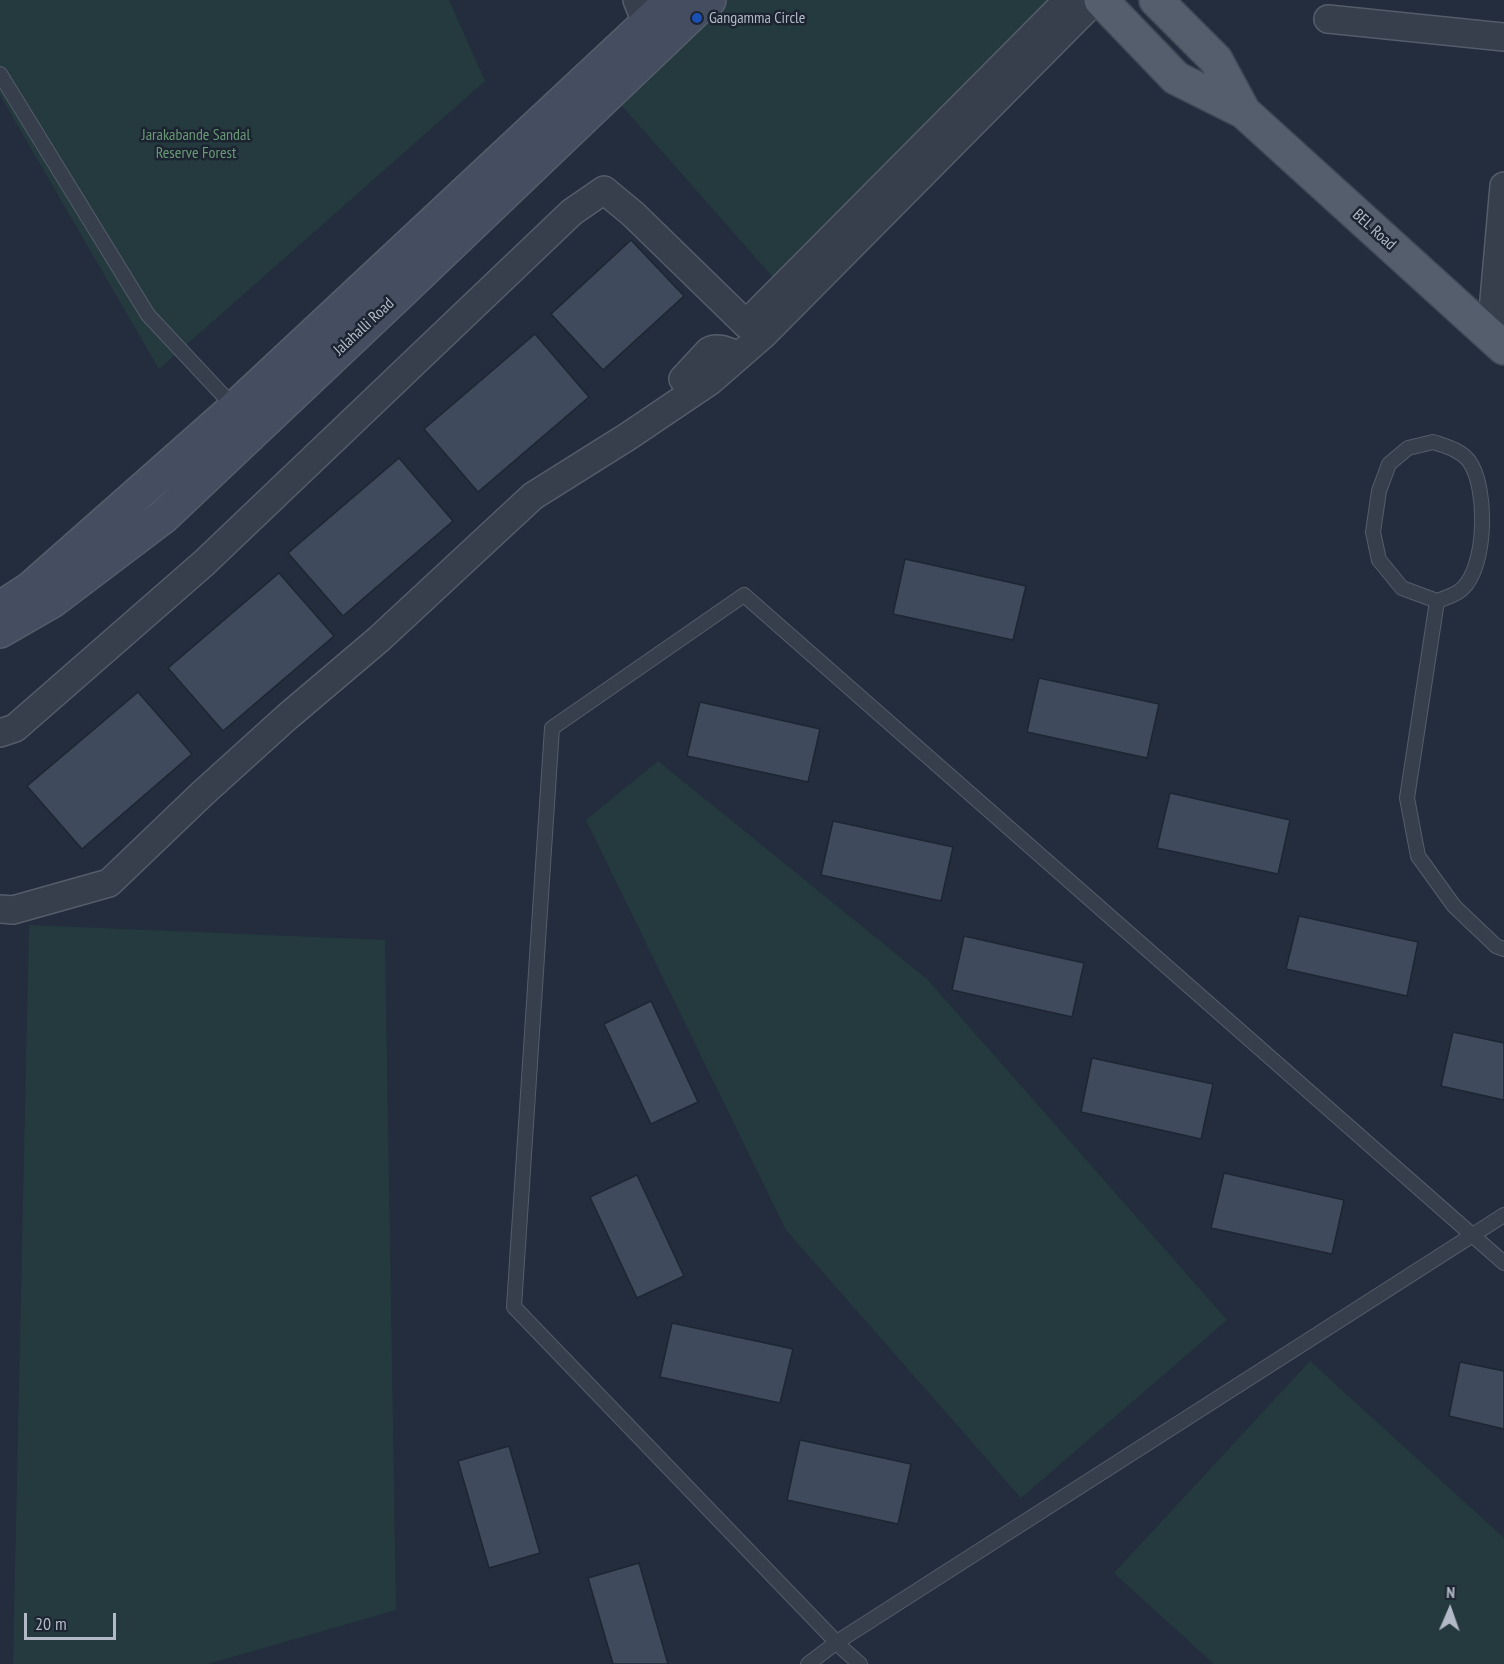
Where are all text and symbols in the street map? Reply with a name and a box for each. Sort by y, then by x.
place label: Gangamma Circle [709,8,805,28]
marker: Gangamma Circle [690,11,704,25]
park label: Jarakabande Sandal Reserve Forest [142,125,250,163]
street label: BEL Road [1348,206,1400,254]
street label: Jalahalli Road [330,294,398,360]
north arrow [1420,1580,1480,1640]
text: N [1446,1582,1455,1602]
scale bar [27,1601,118,1639]
text: 20 m [35,1612,67,1635]

